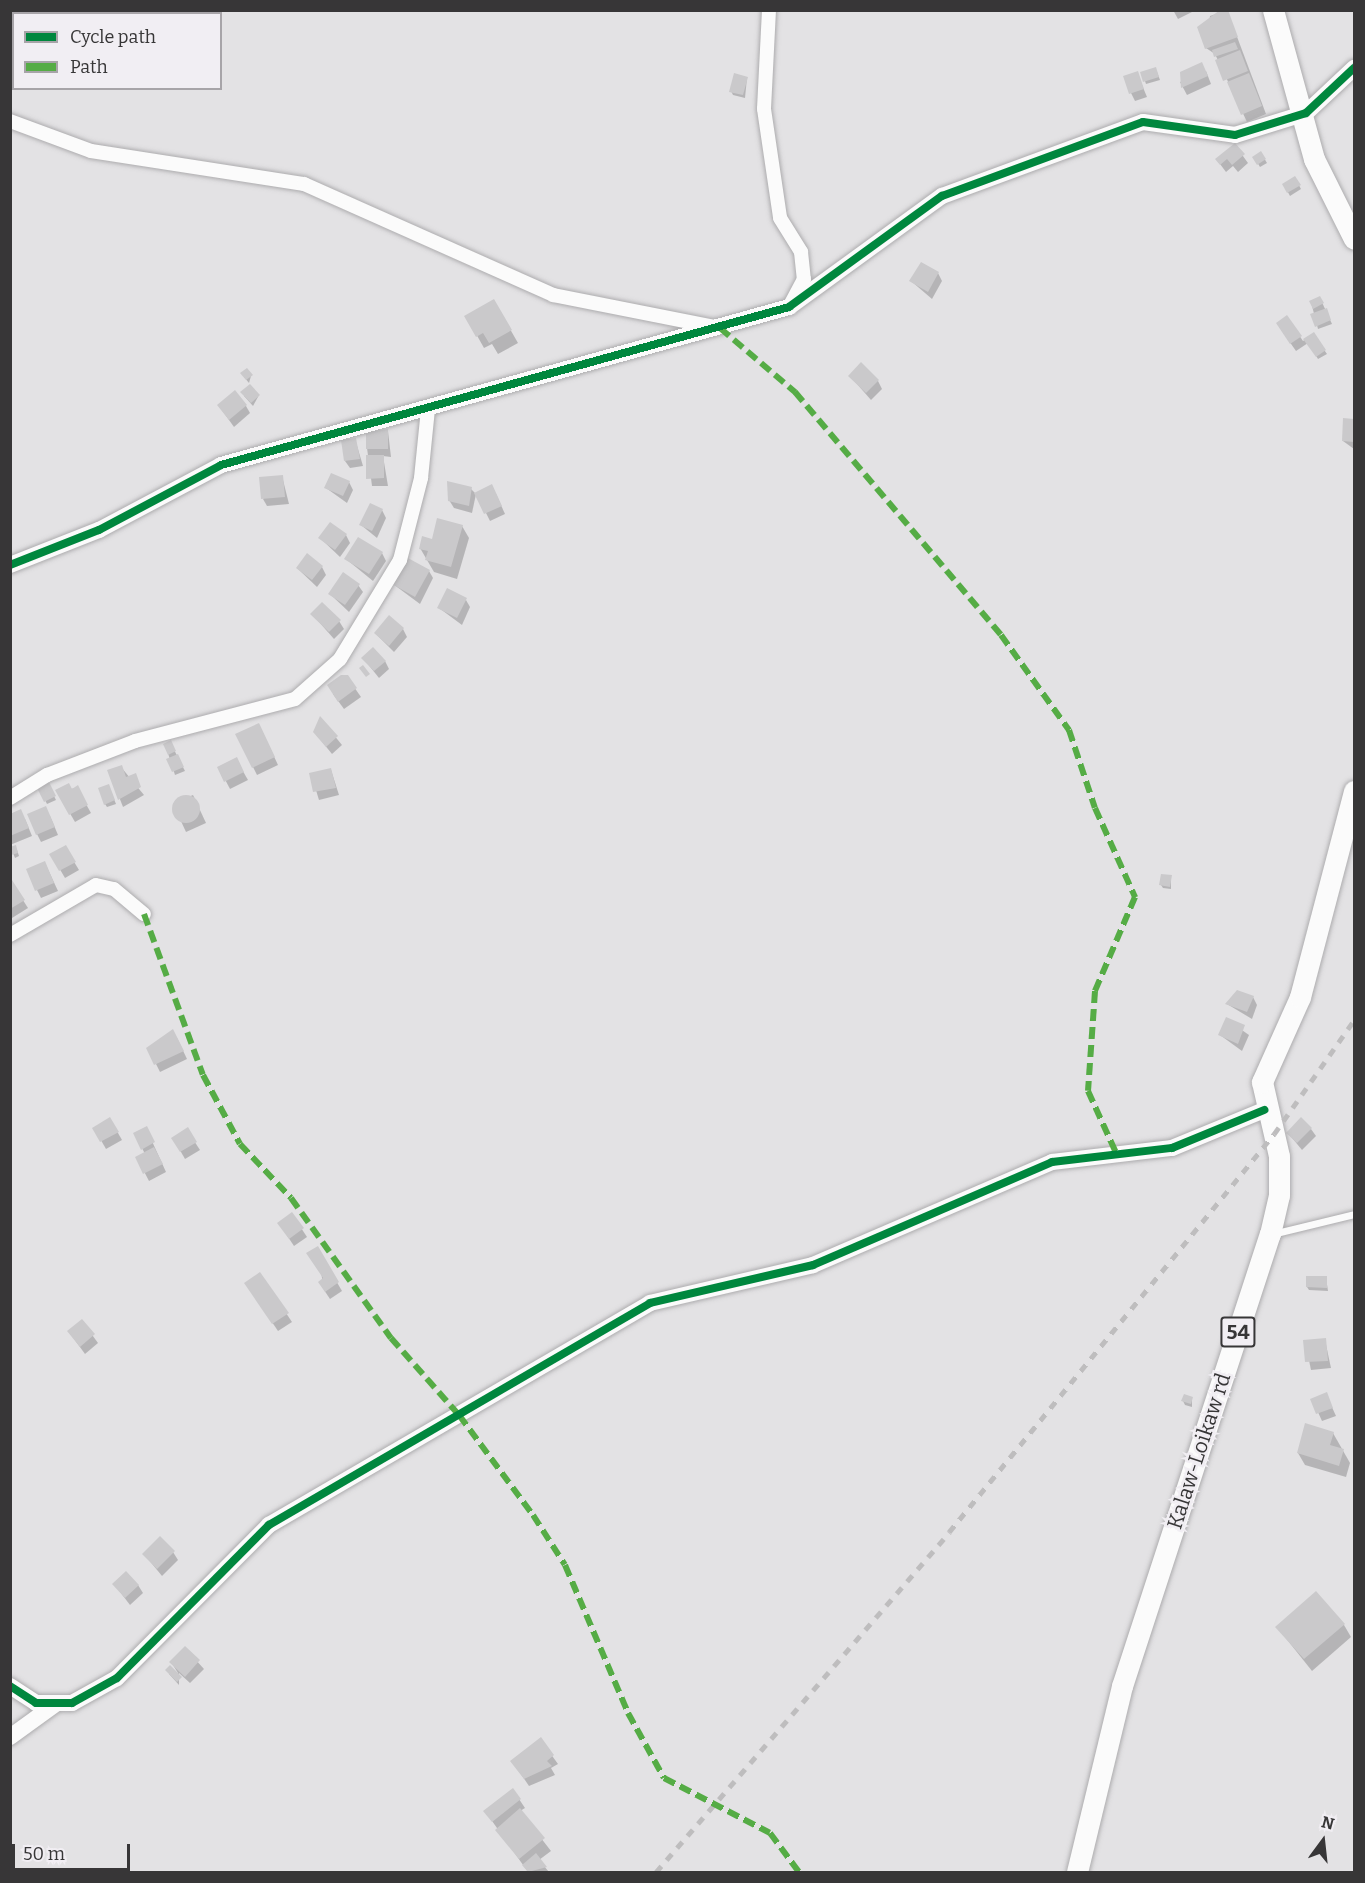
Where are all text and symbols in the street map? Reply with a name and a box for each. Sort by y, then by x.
legend [12,12,222,90]
text: Cycle path [70,26,156,48]
text: Path [70,56,108,78]
road number: 54 [1220,1315,1256,1349]
street label: Kalaw-Loikaw rd [1162,1370,1236,1532]
north arrow [1293,1811,1353,1871]
text: N [1319,1812,1336,1834]
scale bar [15,1832,134,1870]
text: 50 m [23,1843,65,1865]

